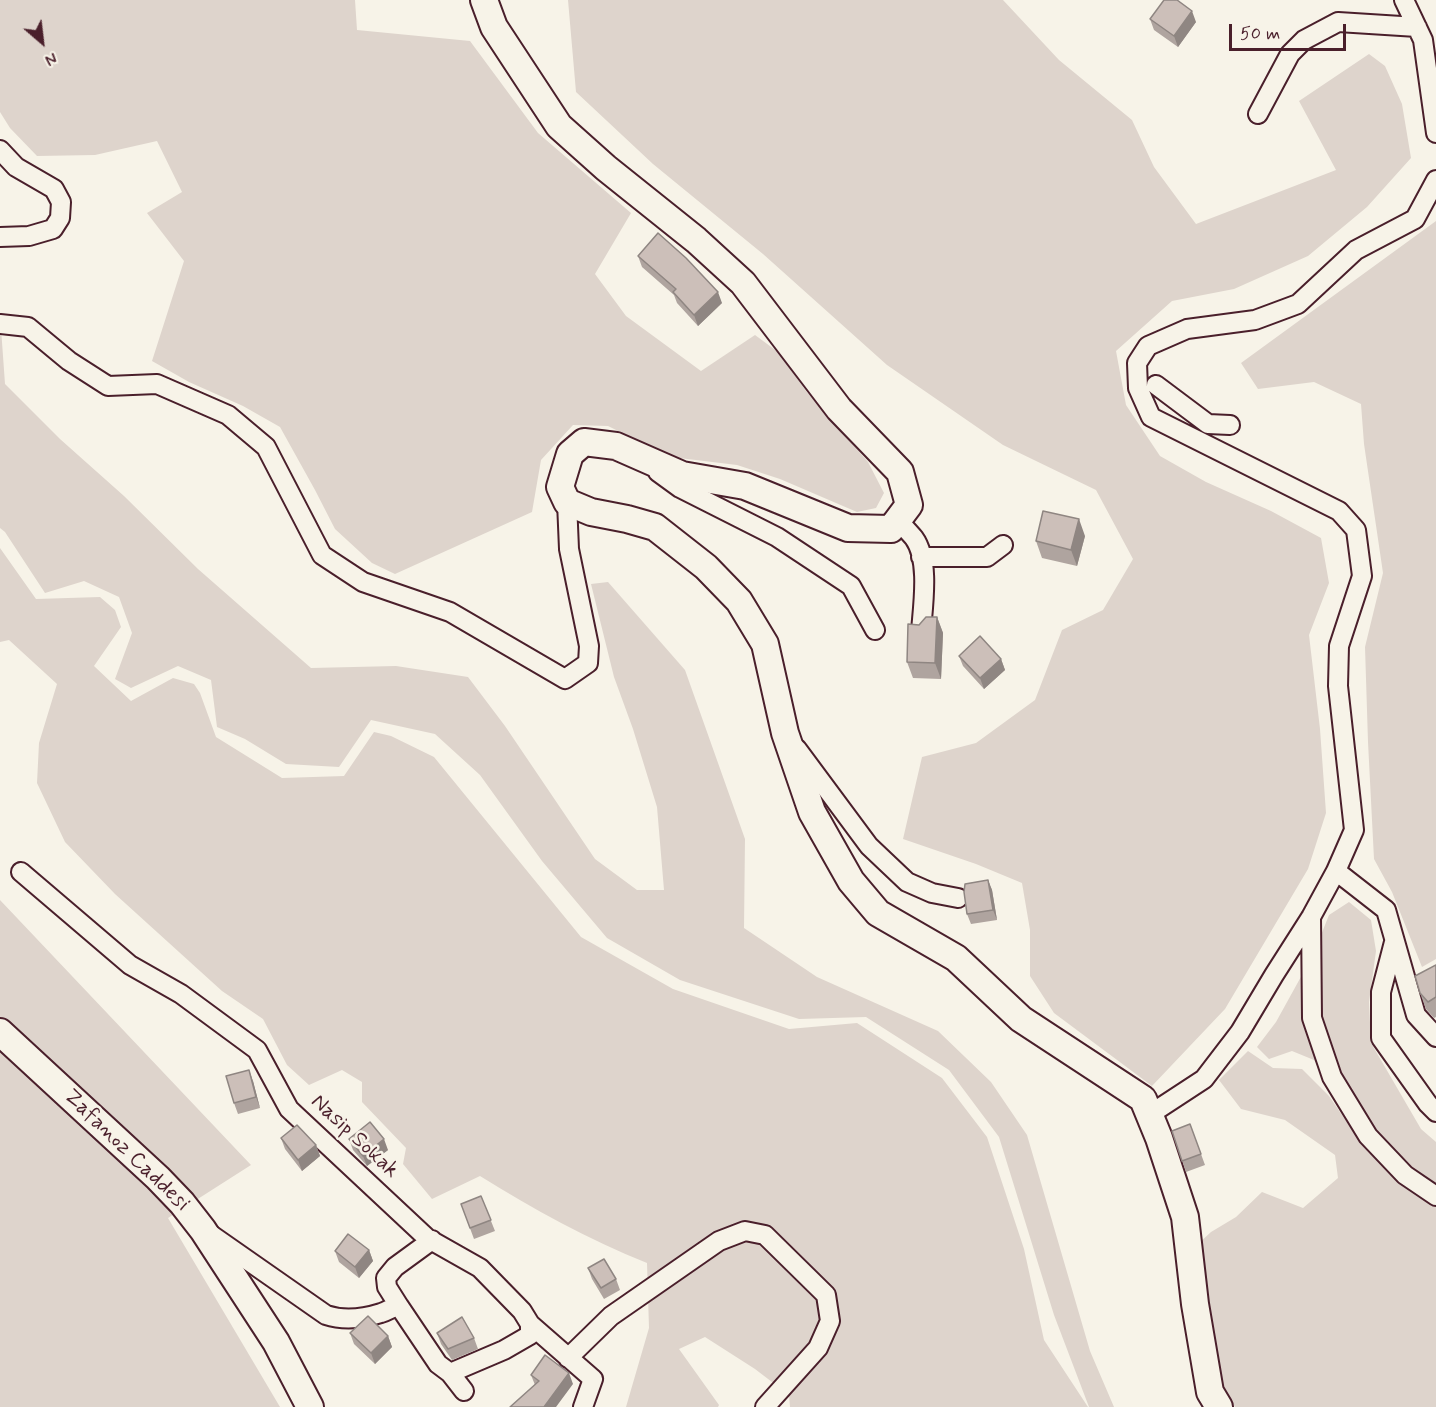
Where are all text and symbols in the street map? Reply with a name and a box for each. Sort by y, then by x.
north arrow [12,12,72,72]
scale bar [1232,12,1349,50]
text: 50 m [1240,22,1280,46]
text: N [41,47,60,70]
street label: Zafanoz Caddesi [58,1084,194,1218]
street label: Nasip Sokak [304,1089,404,1185]

